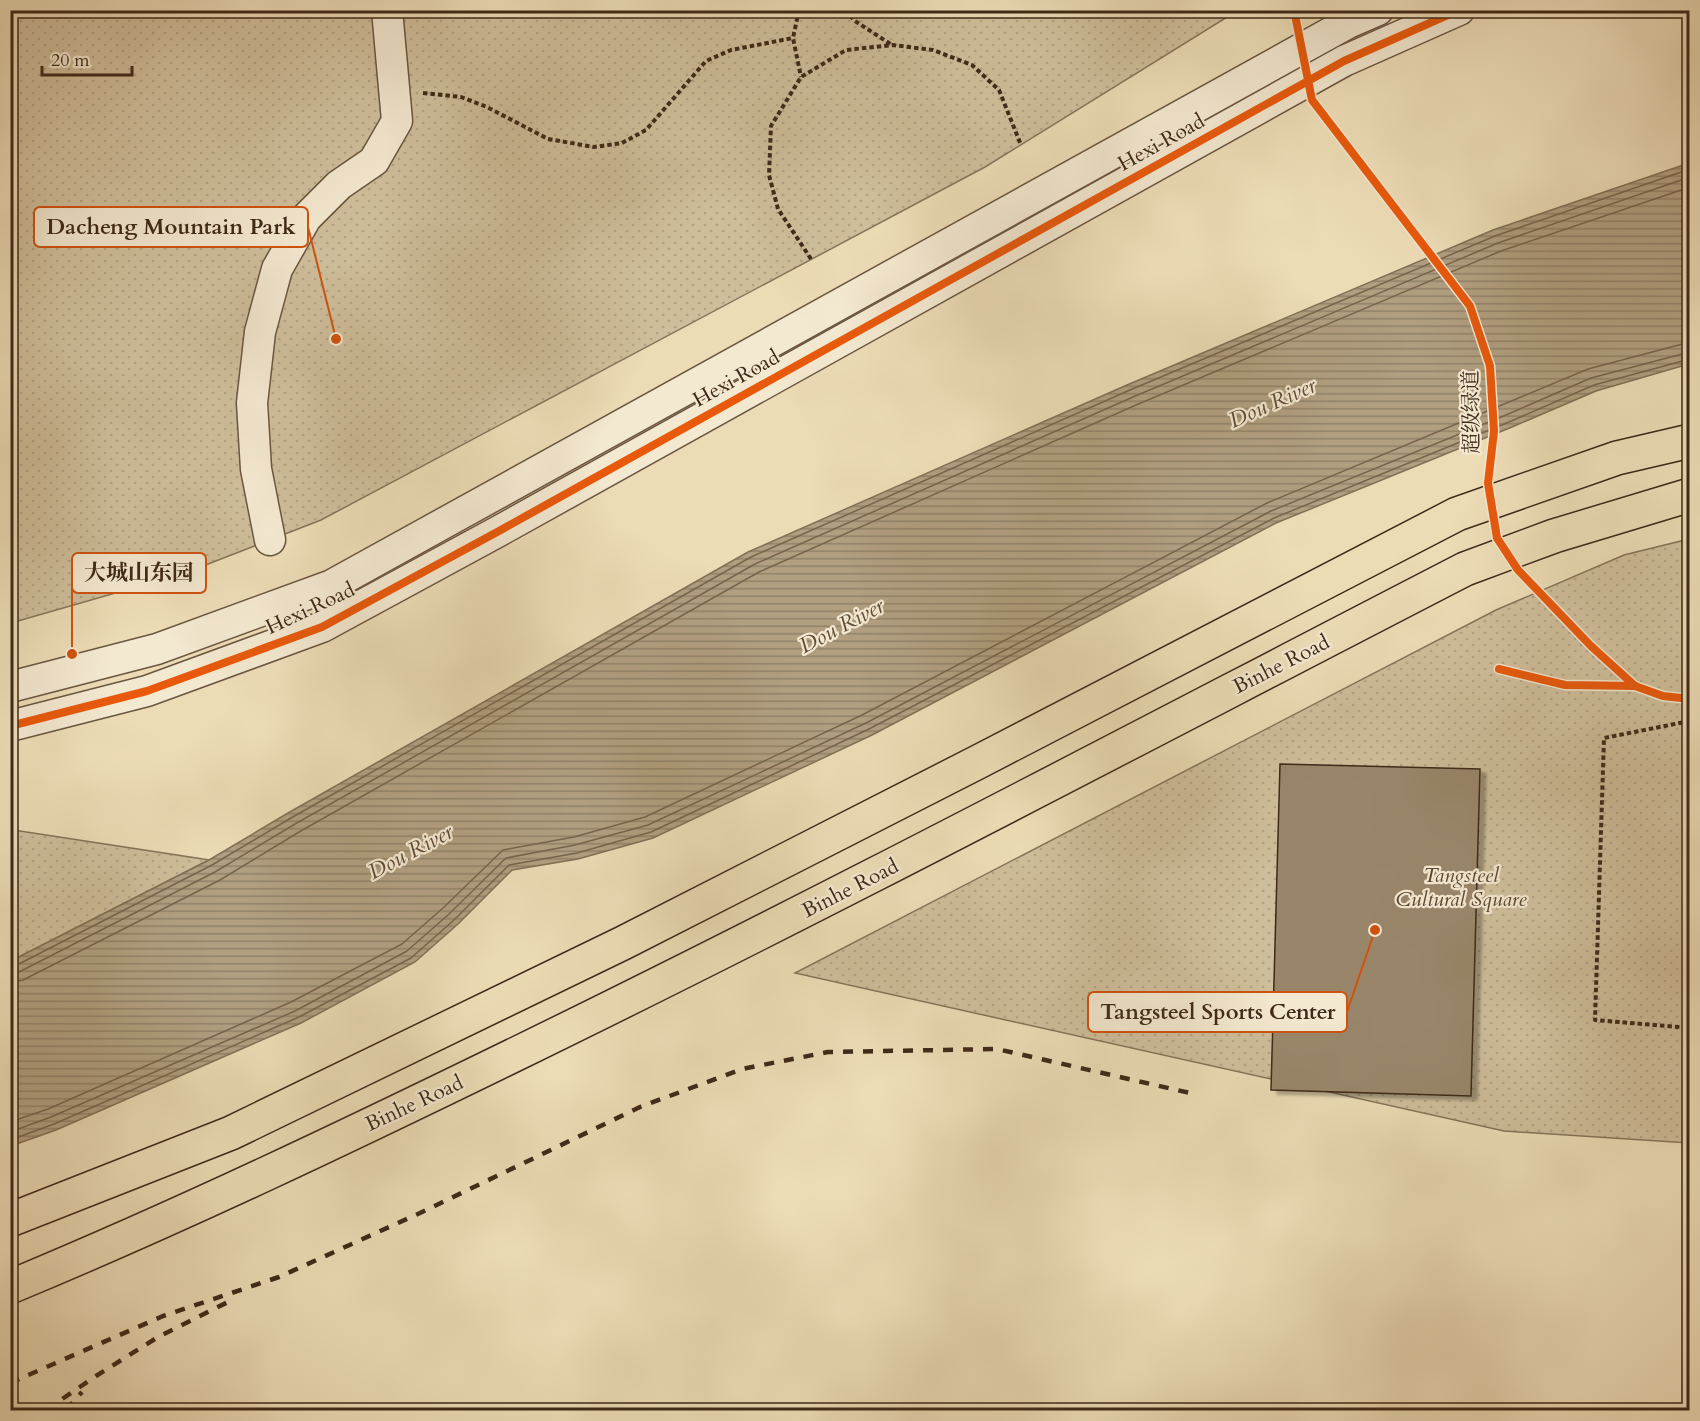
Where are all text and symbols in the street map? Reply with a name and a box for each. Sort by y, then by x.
scale bar [42,39,132,77]
text: 20 m [51,48,90,73]
street label: Hexi Road [1113,107,1210,178]
callout: Dacheng Mountain Park [34,207,308,247]
text: Dacheng Mountain Park [46,212,296,242]
street label: Hexi Road [688,343,785,414]
water label: Dou River [1224,370,1322,435]
street label: 超级绿道 [1456,370,1487,454]
callout: 大城山东园 [72,553,206,593]
text: 大城山东园 [84,558,194,588]
street label: Hexi Road [261,575,359,642]
water label: Dou River [794,591,890,661]
street label: Binhe Road [1228,628,1335,701]
water label: Dou River [363,817,459,887]
street label: Binhe Road [797,852,904,925]
park label: Tangsteel Cultural Square [1396,861,1527,914]
callout: Tangsteel Sports Center [1088,992,1347,1032]
text: Tangsteel Sports Center [1100,997,1336,1027]
street label: Binhe Road [361,1068,468,1139]

